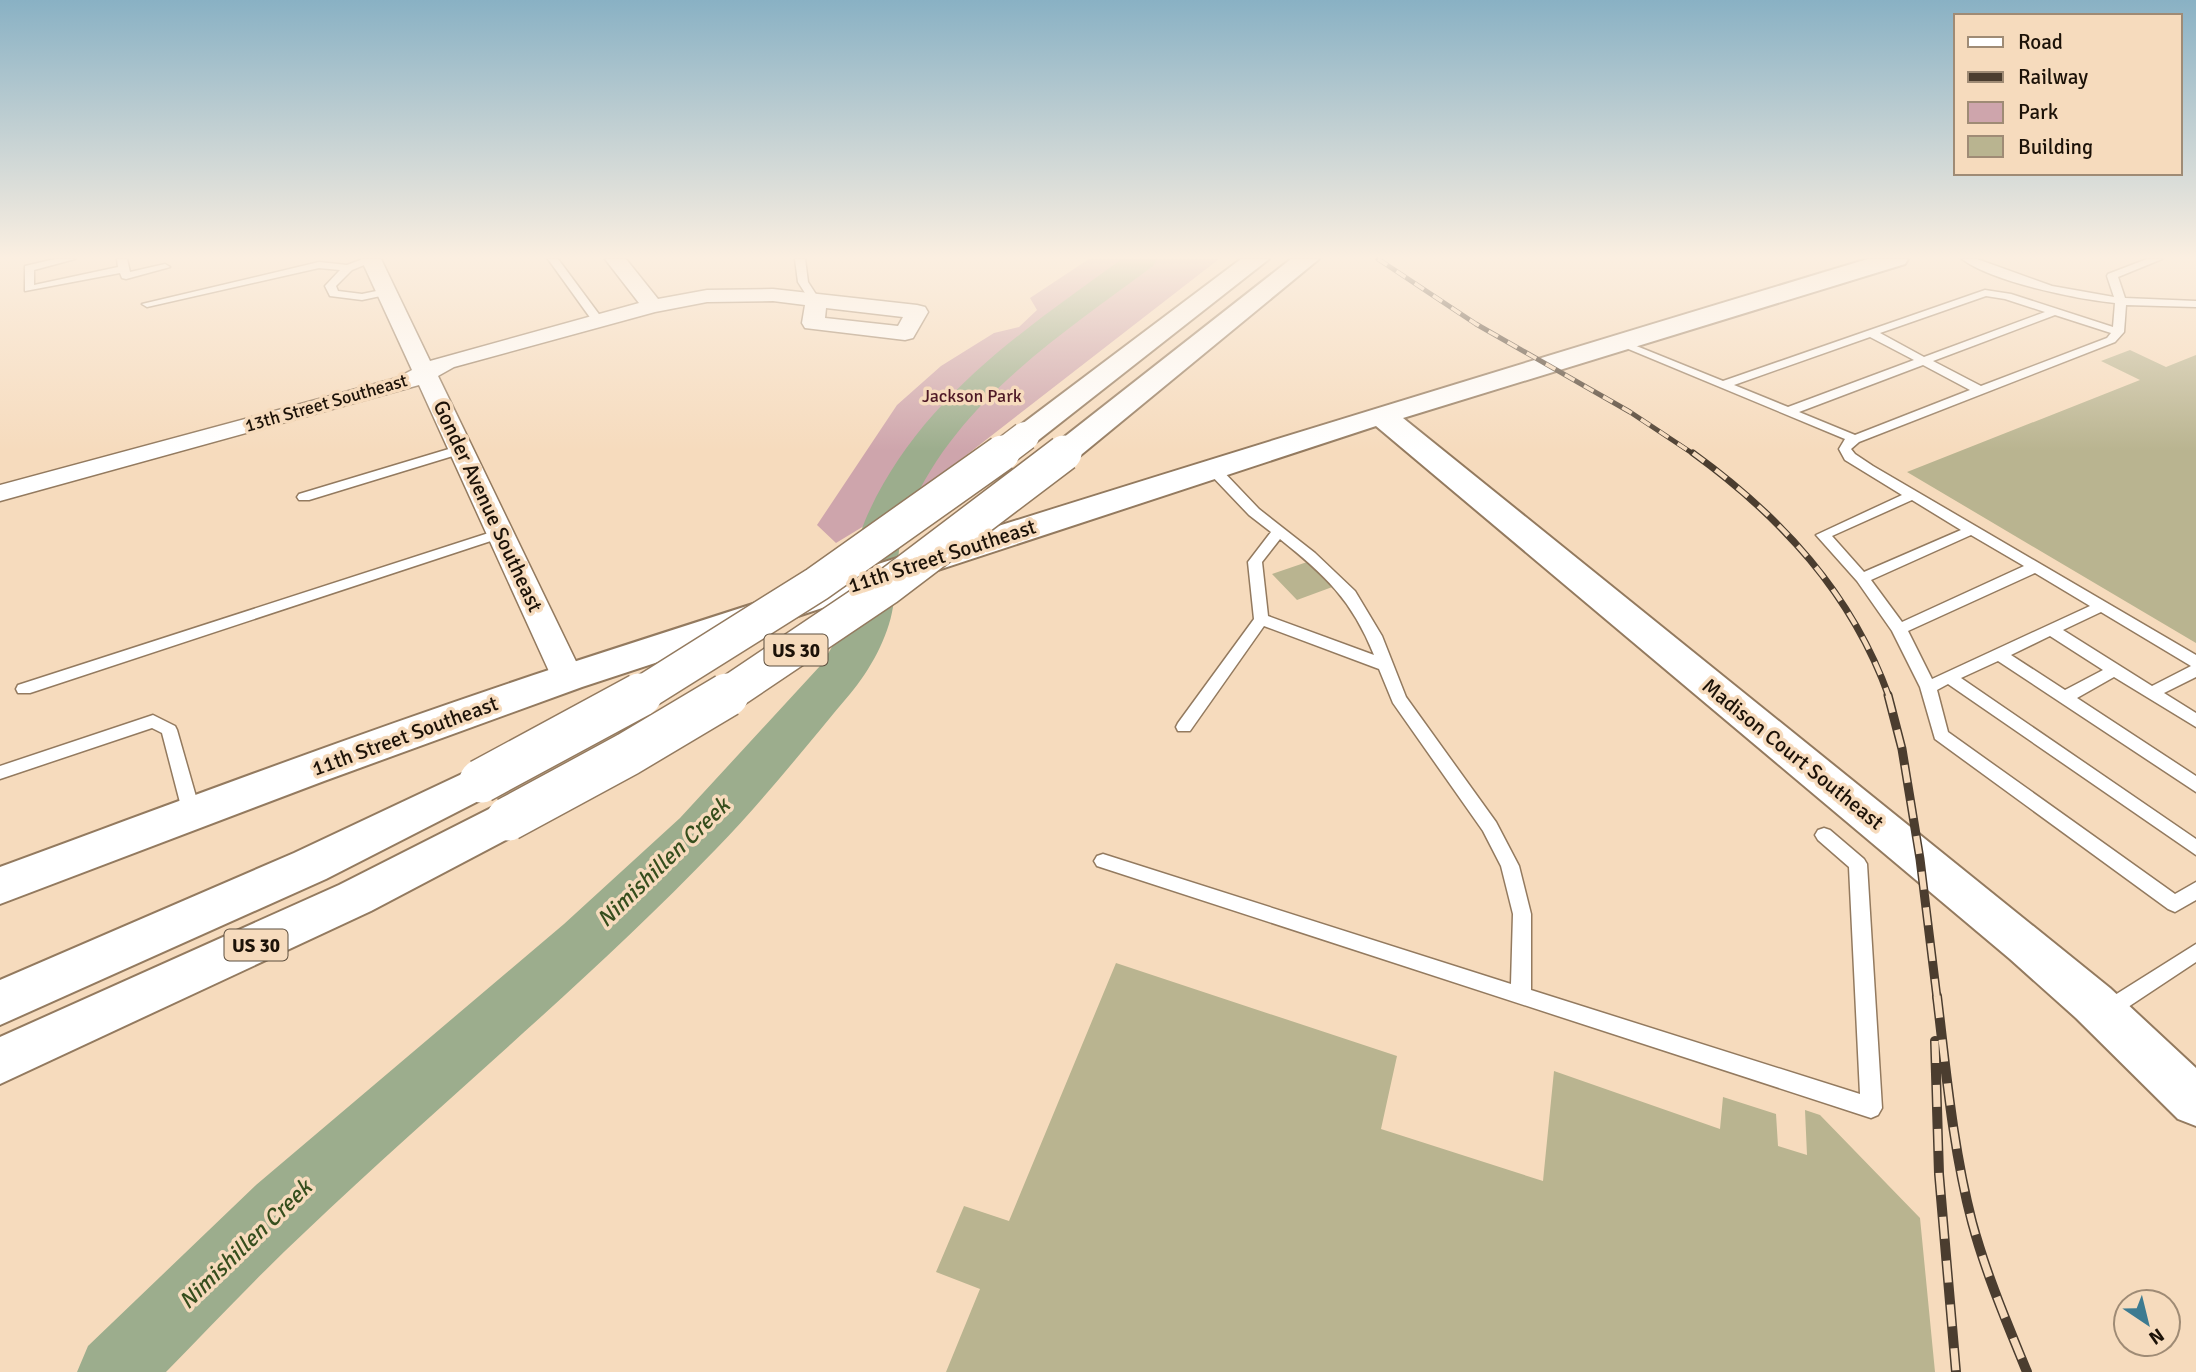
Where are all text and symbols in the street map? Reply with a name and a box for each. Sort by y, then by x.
legend [1954,14,2182,175]
text: Road [2018,29,2063,55]
text: Railway [2018,64,2088,90]
text: Park [2018,99,2059,125]
text: Building [2018,134,2093,160]
street label: 13th Street Southeast [242,369,410,437]
park label: Jackson Park [922,385,1022,407]
street label: Gonder Avenue Southeast [427,396,549,616]
street label: 11th Street Southeast [845,513,1039,599]
road number: US 30 [764,635,828,666]
street label: Madison Court Southeast [1697,673,1889,835]
street label: 11th Street Southeast [308,690,502,782]
water label: Nimishillen Creek [591,790,738,933]
road number: US 30 [224,930,288,960]
water label: Nimishillen Creek [173,1172,320,1315]
north arrow [2112,1288,2182,1358]
text: N [2144,1322,2168,1350]

